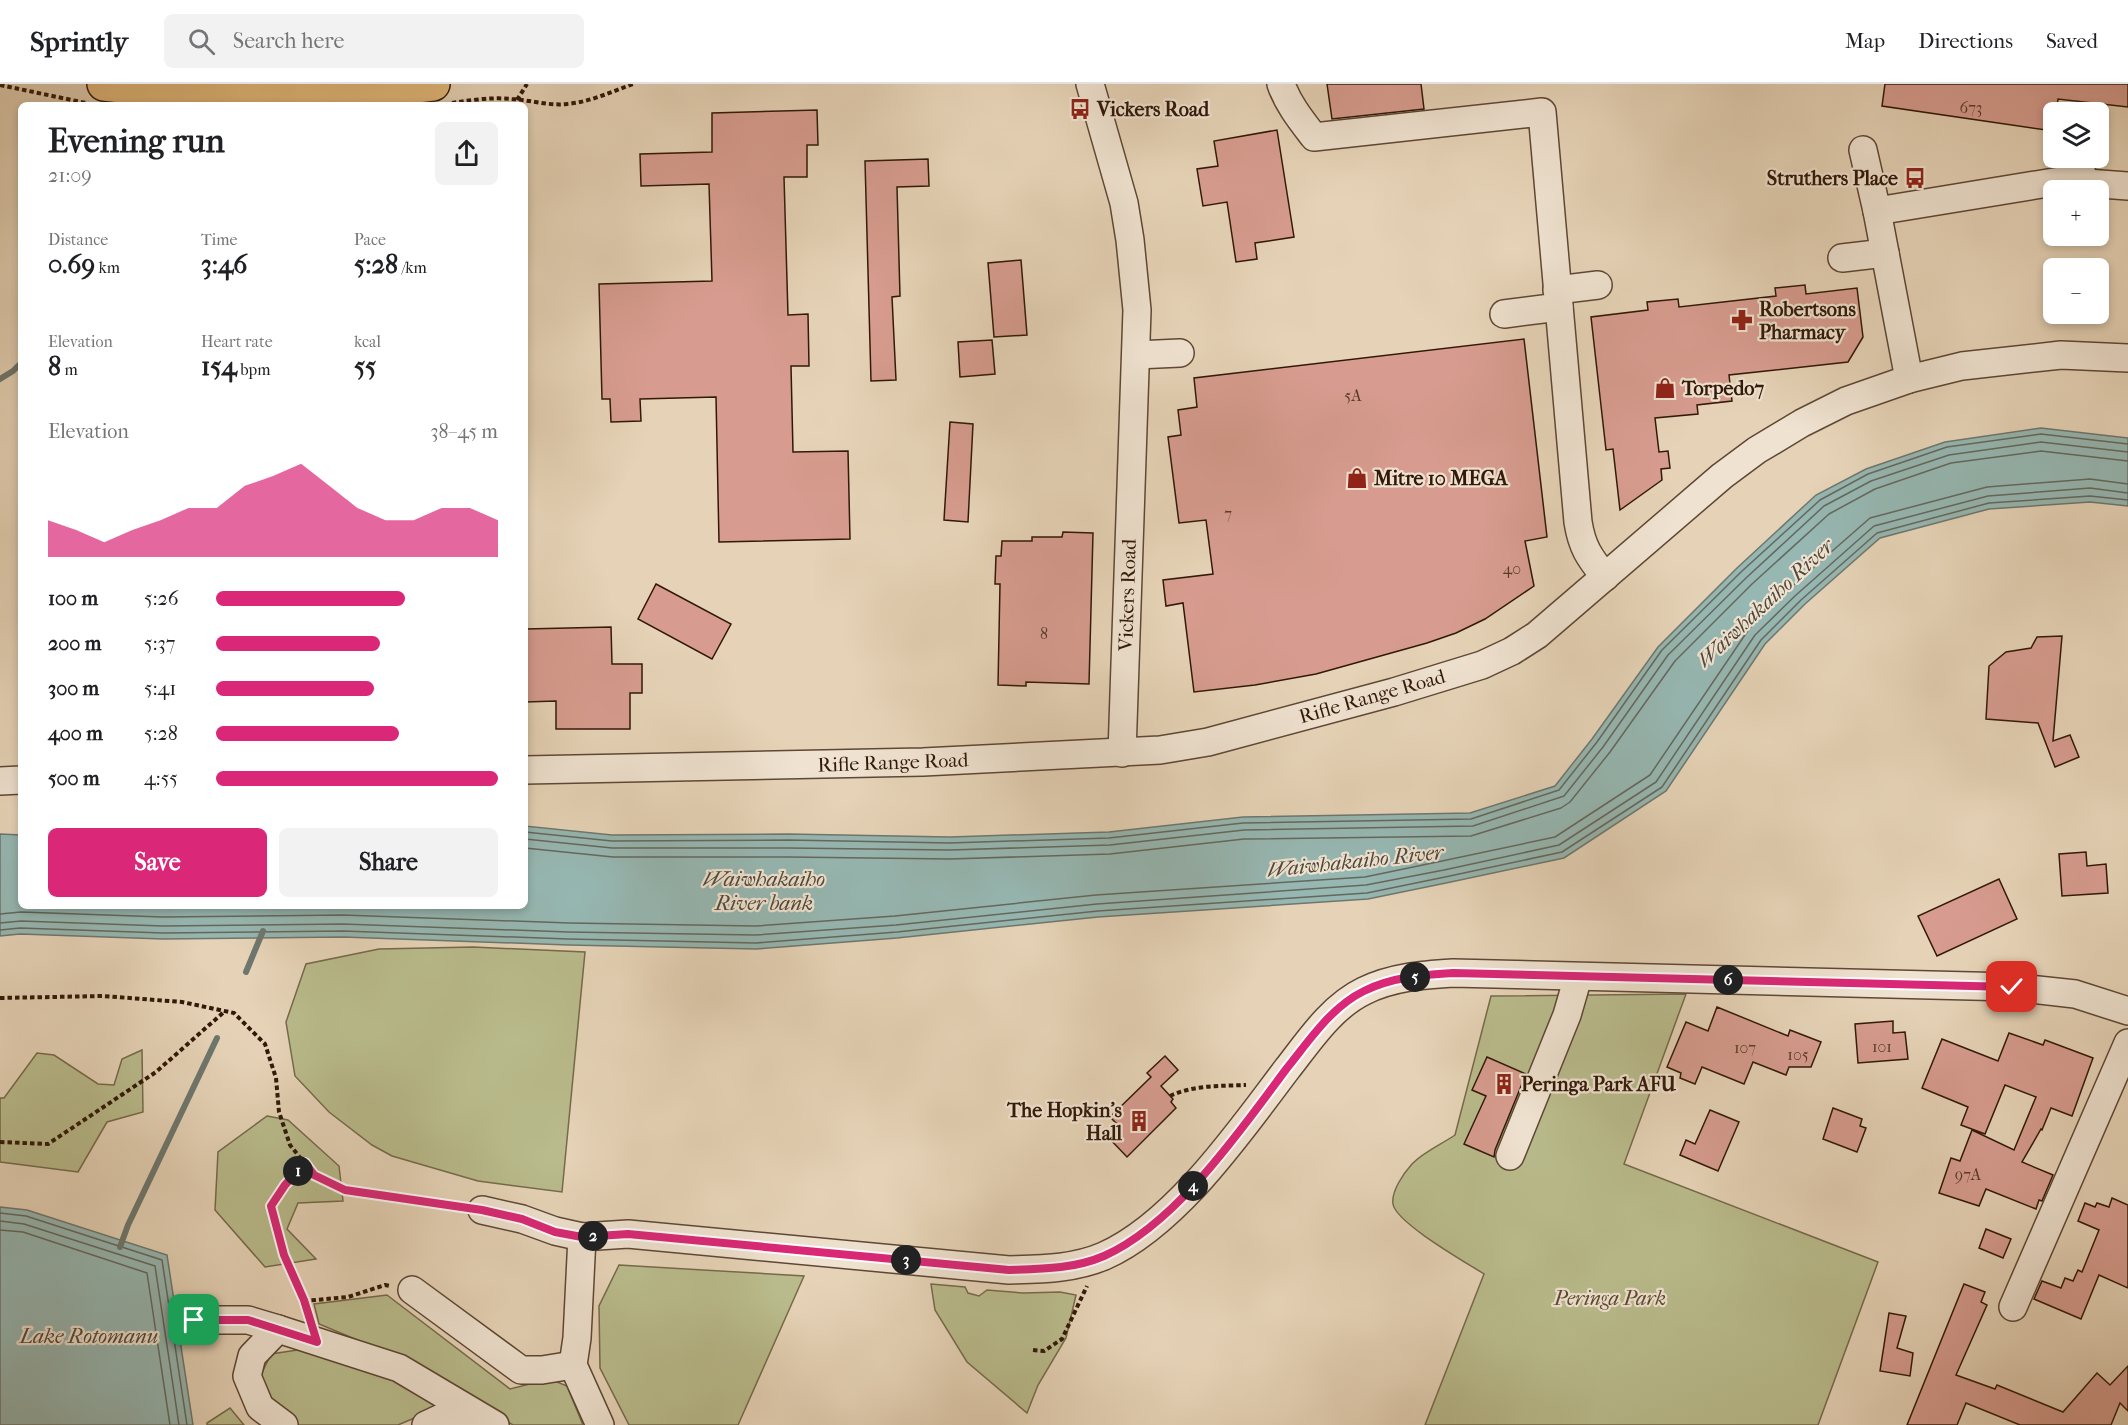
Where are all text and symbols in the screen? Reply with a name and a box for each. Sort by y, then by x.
search box [164,14,584,68]
text: Sprintly [30,25,128,58]
icon: search [185,25,218,58]
text: Search here [233,28,344,54]
text: Map [1845,29,1885,53]
text: Directions [1918,29,2013,53]
text: Saved [2046,29,2098,53]
bus stop icon: Vickers Road [1068,97,1092,121]
place label: Vickers Road [1096,98,1210,121]
house number: 673 [1960,98,1982,117]
map controls [2043,102,2109,324]
button: layers [2043,102,2109,168]
text: Evening run [48,122,225,161]
button: share [435,122,498,185]
text: 21:09 [48,164,92,187]
bus stop icon: Struthers Place [1903,166,1927,190]
place label: Struthers Place [1767,167,1898,190]
button: + [2043,180,2109,246]
text: Distance [48,230,108,249]
text: Time [201,230,237,249]
text: Pace [354,230,386,249]
text: 0.69 [48,249,95,280]
text: 3:46 [201,249,247,280]
text: 5:28 [354,249,398,280]
text: km [95,258,120,277]
text: /km [398,258,427,277]
button: − [2043,258,2109,324]
place label: Robertsons Pharmacy [1759,298,1856,344]
pharmacy icon: Robertsons Pharmacy [1730,308,1754,332]
text: Elevation [48,332,113,351]
text: Heart rate [201,332,273,351]
text: kcal [354,332,381,351]
text: 8 [48,351,61,382]
text: 154 [201,351,237,382]
text: 55 [354,351,376,382]
text: m [61,360,78,379]
text: bpm [237,360,270,379]
shop icon: Torpedo7 [1653,376,1677,400]
place label: Torpedo7 [1681,377,1764,400]
house number: 5A [1344,386,1362,405]
text: Elevation [48,420,129,443]
text: 38–45 m [430,420,498,443]
shop icon: Mitre 10 MEGA [1345,466,1369,490]
place label: Mitre 10 MEGA [1373,467,1509,490]
house number: 7 [1224,504,1232,523]
water label: Waiwhakaiho River [1692,533,1839,672]
street label: Vickers Road [1114,537,1141,652]
house number: 40 [1503,559,1521,578]
text: 100 m [48,587,98,610]
text: 5:26 [144,587,179,610]
house number: 8 [1040,624,1048,643]
text: 200 m [48,632,101,655]
text: 5:37 [144,632,175,655]
street label: Rifle Range Road [1296,664,1449,728]
text: 300 m [48,677,99,700]
text: 5:41 [144,677,176,700]
text: 400 m [48,722,103,745]
text: 5:28 [144,722,178,745]
street label: Rifle Range Road [817,748,970,777]
text: 500 m [48,767,100,790]
text: 4:55 [144,767,178,790]
button: Save [48,828,267,897]
button: Share [279,828,498,897]
water label: Waiwhakaiho River [1266,840,1446,882]
water label: Waiwhakaiho River bank [703,867,825,915]
pin [1986,961,2037,1012]
pin: 5 [1400,962,1430,992]
pin: 6 [1713,965,1743,995]
text: 5 [1412,967,1418,986]
text: 6 [1724,970,1732,989]
icon: check [1995,970,2028,1003]
house number: 101 [1872,1037,1892,1056]
house number: 107 [1734,1038,1756,1057]
house number: 105 [1787,1045,1809,1064]
building icon: Peringa Park AFU [1492,1072,1516,1096]
place label: Peringa Park AFU [1521,1073,1676,1096]
place label: The Hopkin's Hall [1006,1099,1123,1145]
building icon: The Hopkin's Hall [1127,1109,1151,1133]
pin: 1 [283,1156,313,1186]
text: 1 [295,1161,301,1180]
house number: 97A [1955,1165,1982,1184]
pin: 4 [1178,1171,1208,1201]
text: 4 [1188,1176,1198,1195]
pin: 2 [578,1221,608,1251]
text: 2 [589,1226,597,1245]
pin: 3 [891,1245,921,1275]
text: 3 [903,1250,909,1269]
park label: Peringa Park [1553,1287,1666,1310]
pin [168,1294,219,1345]
icon: arrive [177,1303,210,1336]
water label: Lake Rotomanu [18,1324,158,1348]

